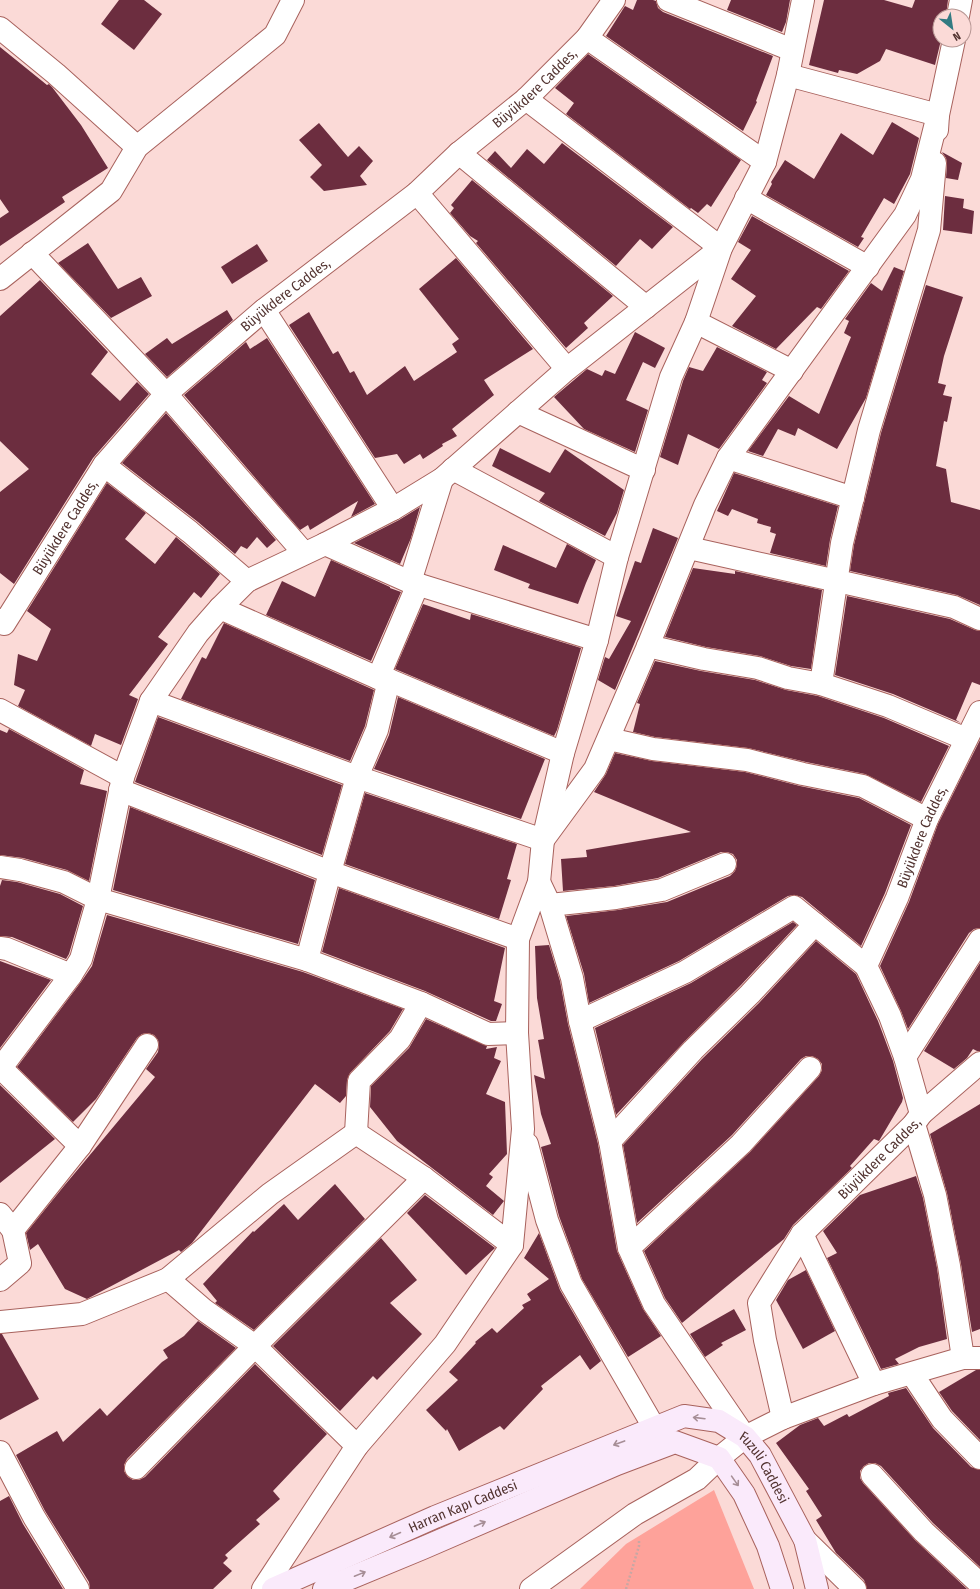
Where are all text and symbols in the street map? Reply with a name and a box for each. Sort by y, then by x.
north arrow [932,8,972,48]
text: N [951,29,963,44]
street label: Büyükdere Caddes, [489,45,580,132]
street label: Büyükdere Caddes, [237,255,334,335]
street label: Büyükdere Caddes, [29,477,102,578]
street label: Büyükdere Caddes, [894,783,951,890]
street label: Büyükdere Caddes, [835,1115,925,1203]
one-way arrow [693,1414,706,1422]
street label: Fuzuli Caddesi [736,1428,792,1506]
one-way arrow [613,1439,625,1447]
one-way arrow [731,1475,739,1486]
street label: Harran Kapı Caddesi [406,1477,520,1537]
one-way arrow [473,1519,485,1527]
one-way arrow [389,1532,401,1539]
one-way arrow [354,1570,366,1577]

